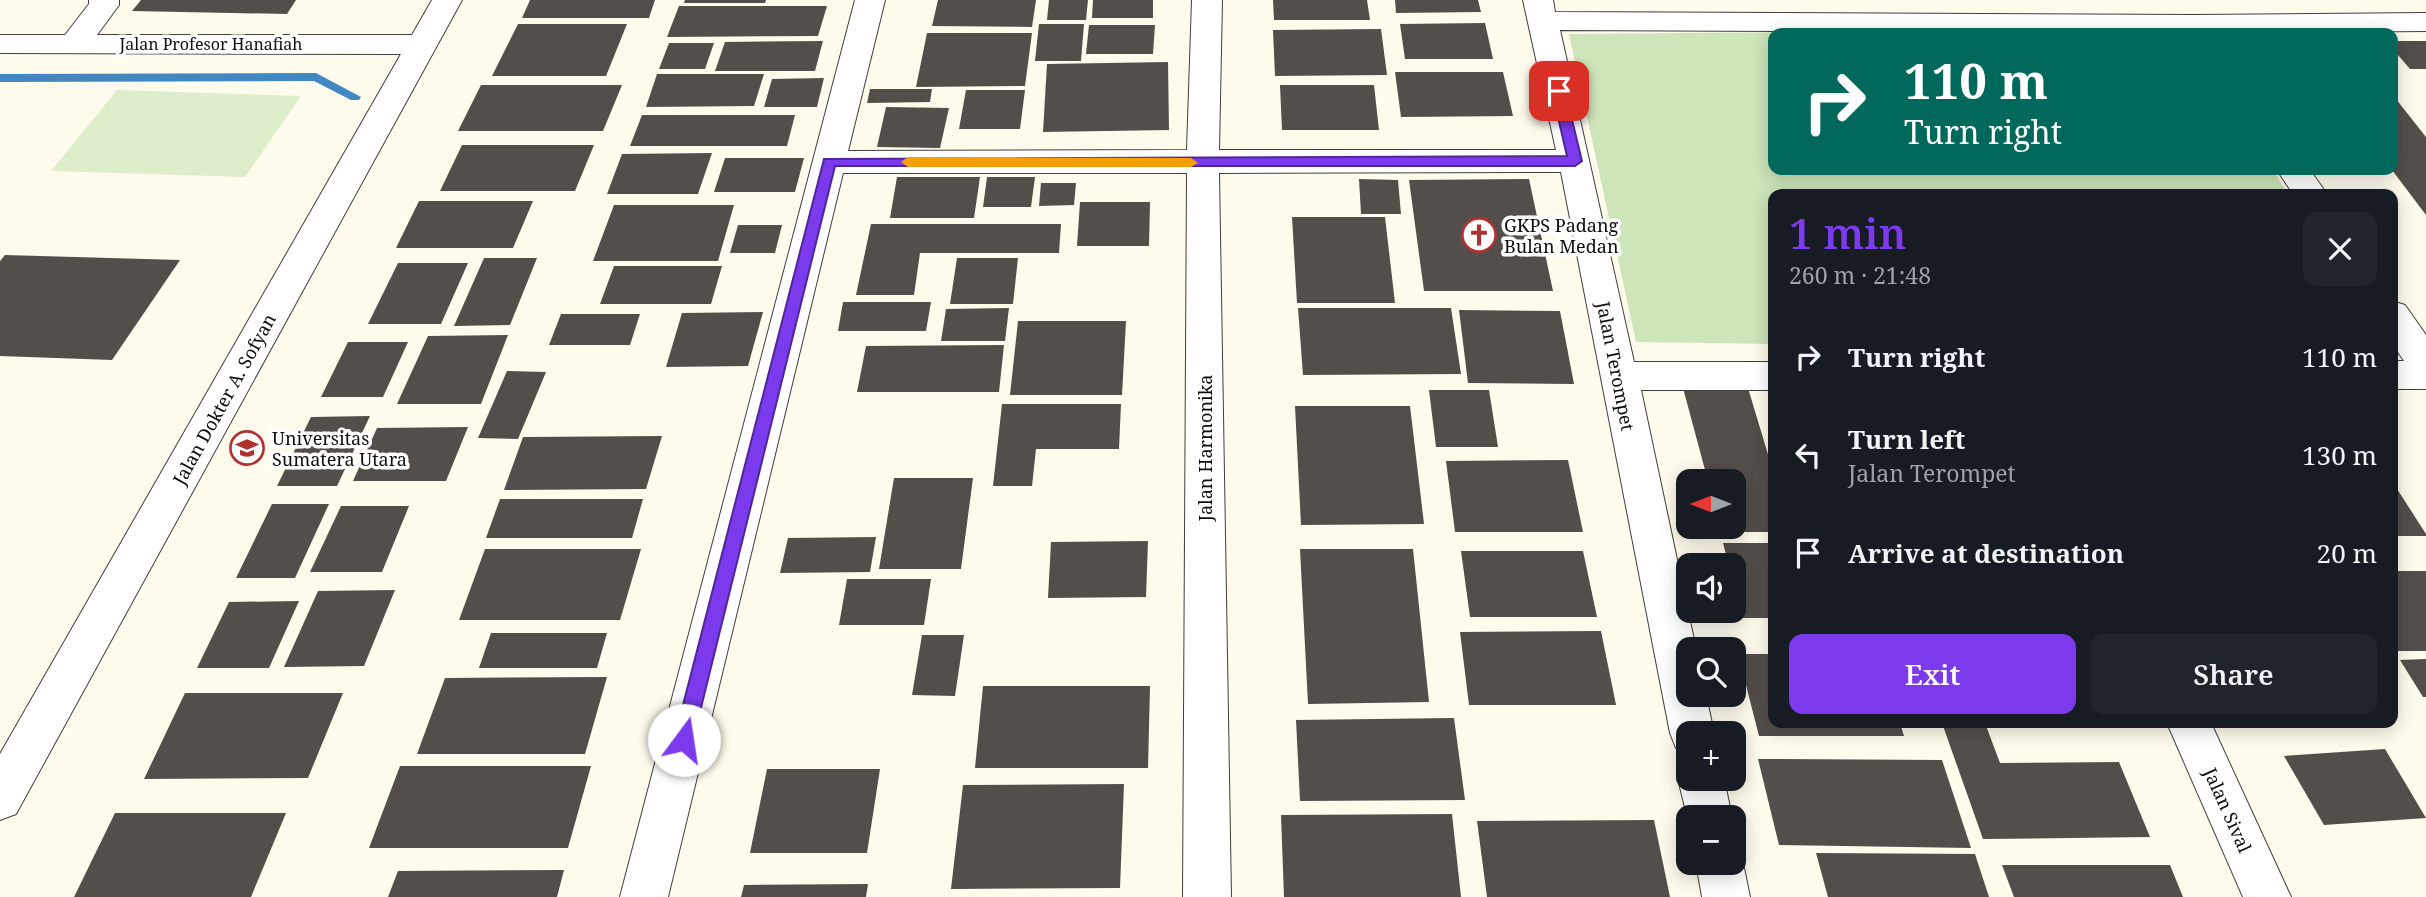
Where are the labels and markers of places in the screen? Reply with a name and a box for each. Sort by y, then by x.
pin [1529,61,1589,121]
place label: GKPS Padang Bulan Medan [1504,213,1619,258]
church icon: GKPS Padang Bulan Medan [1460,216,1498,254]
place label: Universitas Sumatera Utara [272,426,407,471]
school or university icon: Universitas Sumatera Utara [228,429,266,467]

